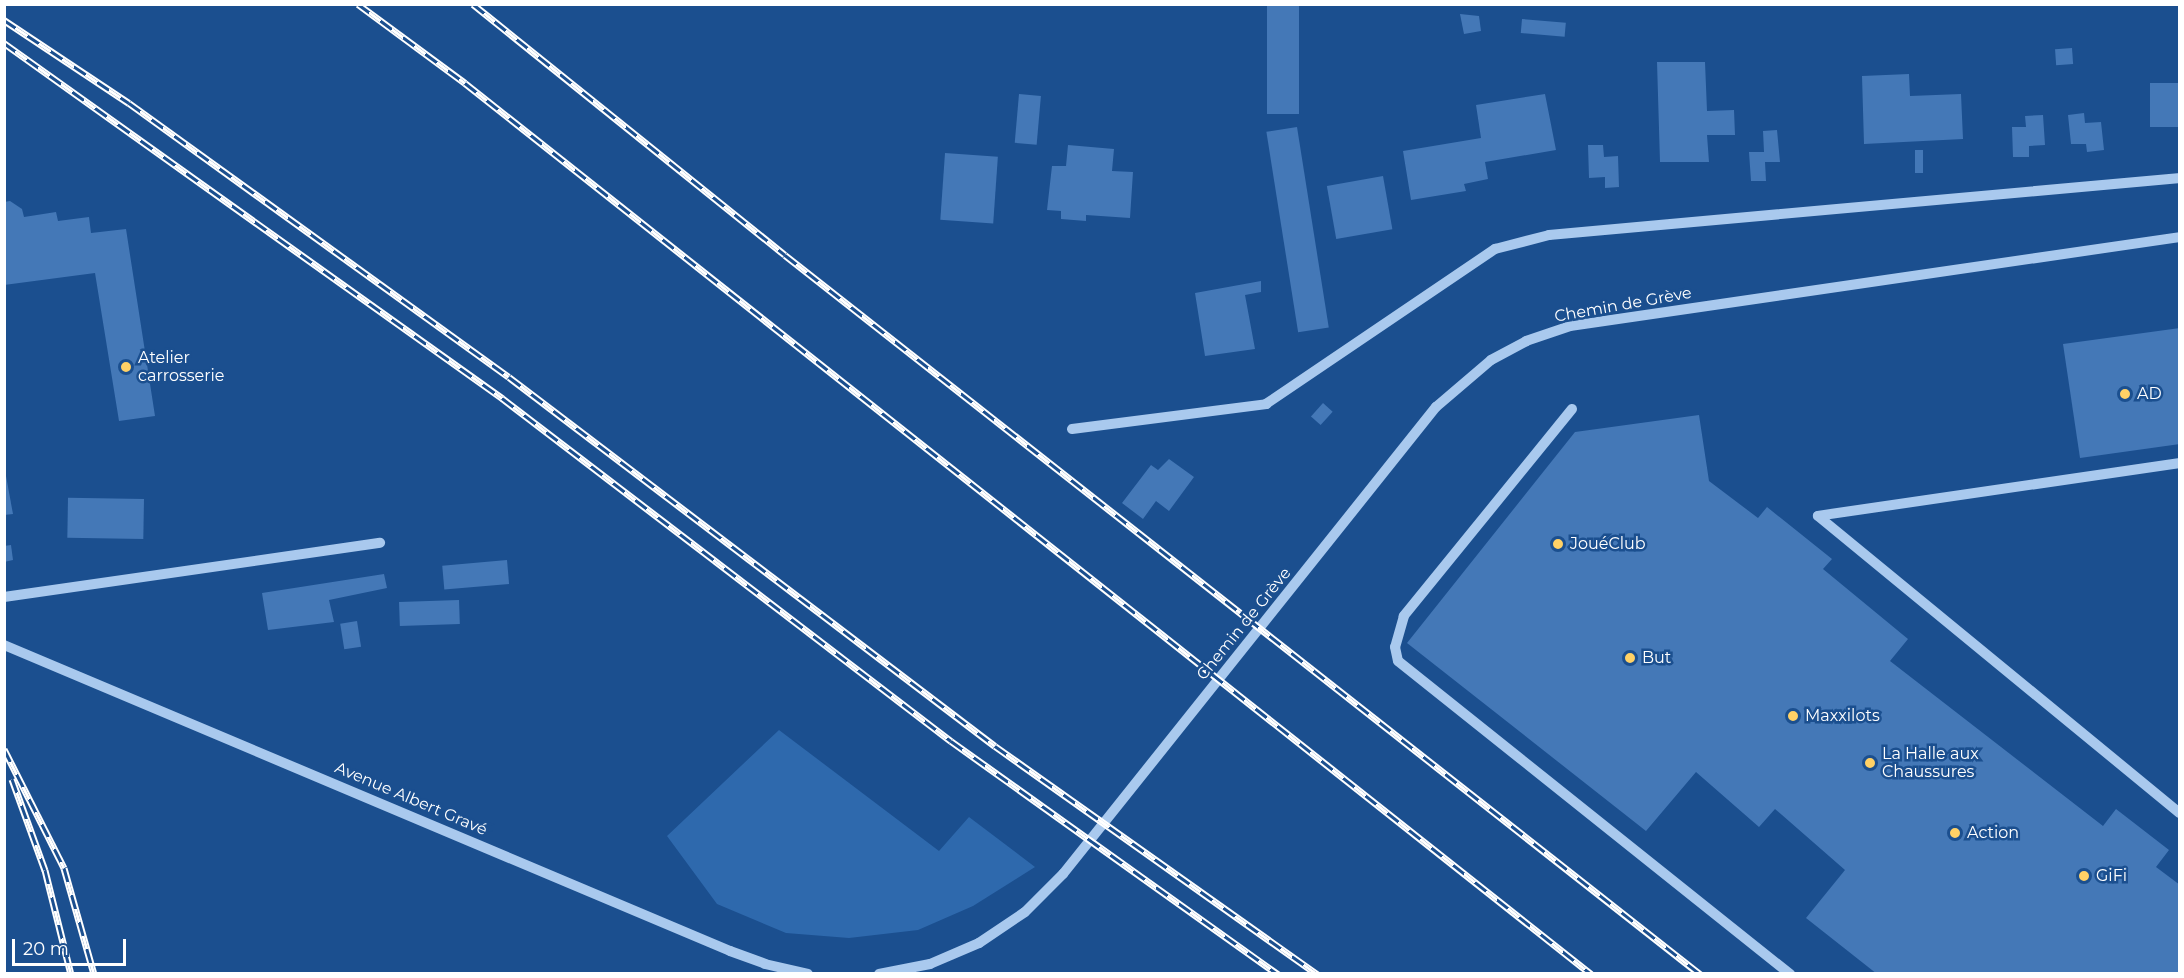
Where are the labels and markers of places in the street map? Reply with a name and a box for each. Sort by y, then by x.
place label: Atelier carrosserie [138,348,225,386]
marker: Atelier carrosserie [119,360,133,374]
place label: AD [2137,384,2162,404]
marker: AD [2118,387,2132,401]
place label: JouéClub [1570,534,1646,554]
marker: JouéClub [1551,537,1565,551]
place label: But [1642,648,1671,668]
marker: But [1623,651,1637,665]
place label: Maxxilots [1805,706,1880,726]
marker: Maxxilots [1786,709,1800,723]
place label: La Halle aux Chaussures [1882,744,1979,782]
marker: La Halle aux Chaussures [1863,756,1877,770]
place label: Action [1967,823,2019,843]
marker: Action [1948,826,1962,840]
place label: GiFi [2096,866,2127,886]
marker: GiFi [2077,869,2091,883]

